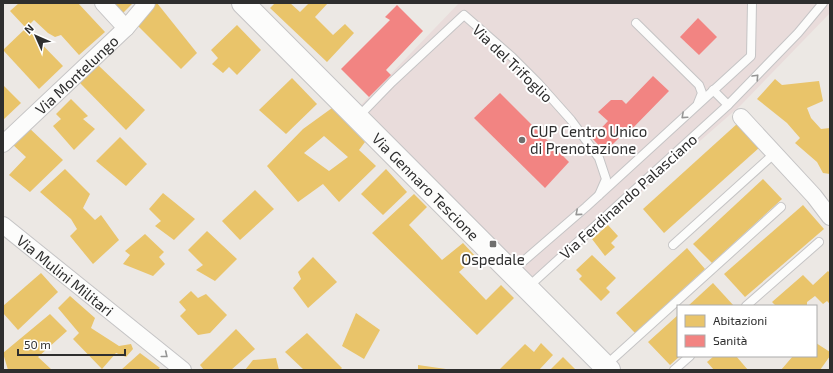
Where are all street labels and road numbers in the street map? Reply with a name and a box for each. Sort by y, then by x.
street label: Via del Trifoglio [469,20,557,106]
street label: Via Montelungo [31,31,122,118]
street label: Via Gennaro Tescione [369,129,483,244]
street label: Via Ferdinando Palasciano [556,130,700,262]
street label: Via Mulini Militari [13,231,117,320]

